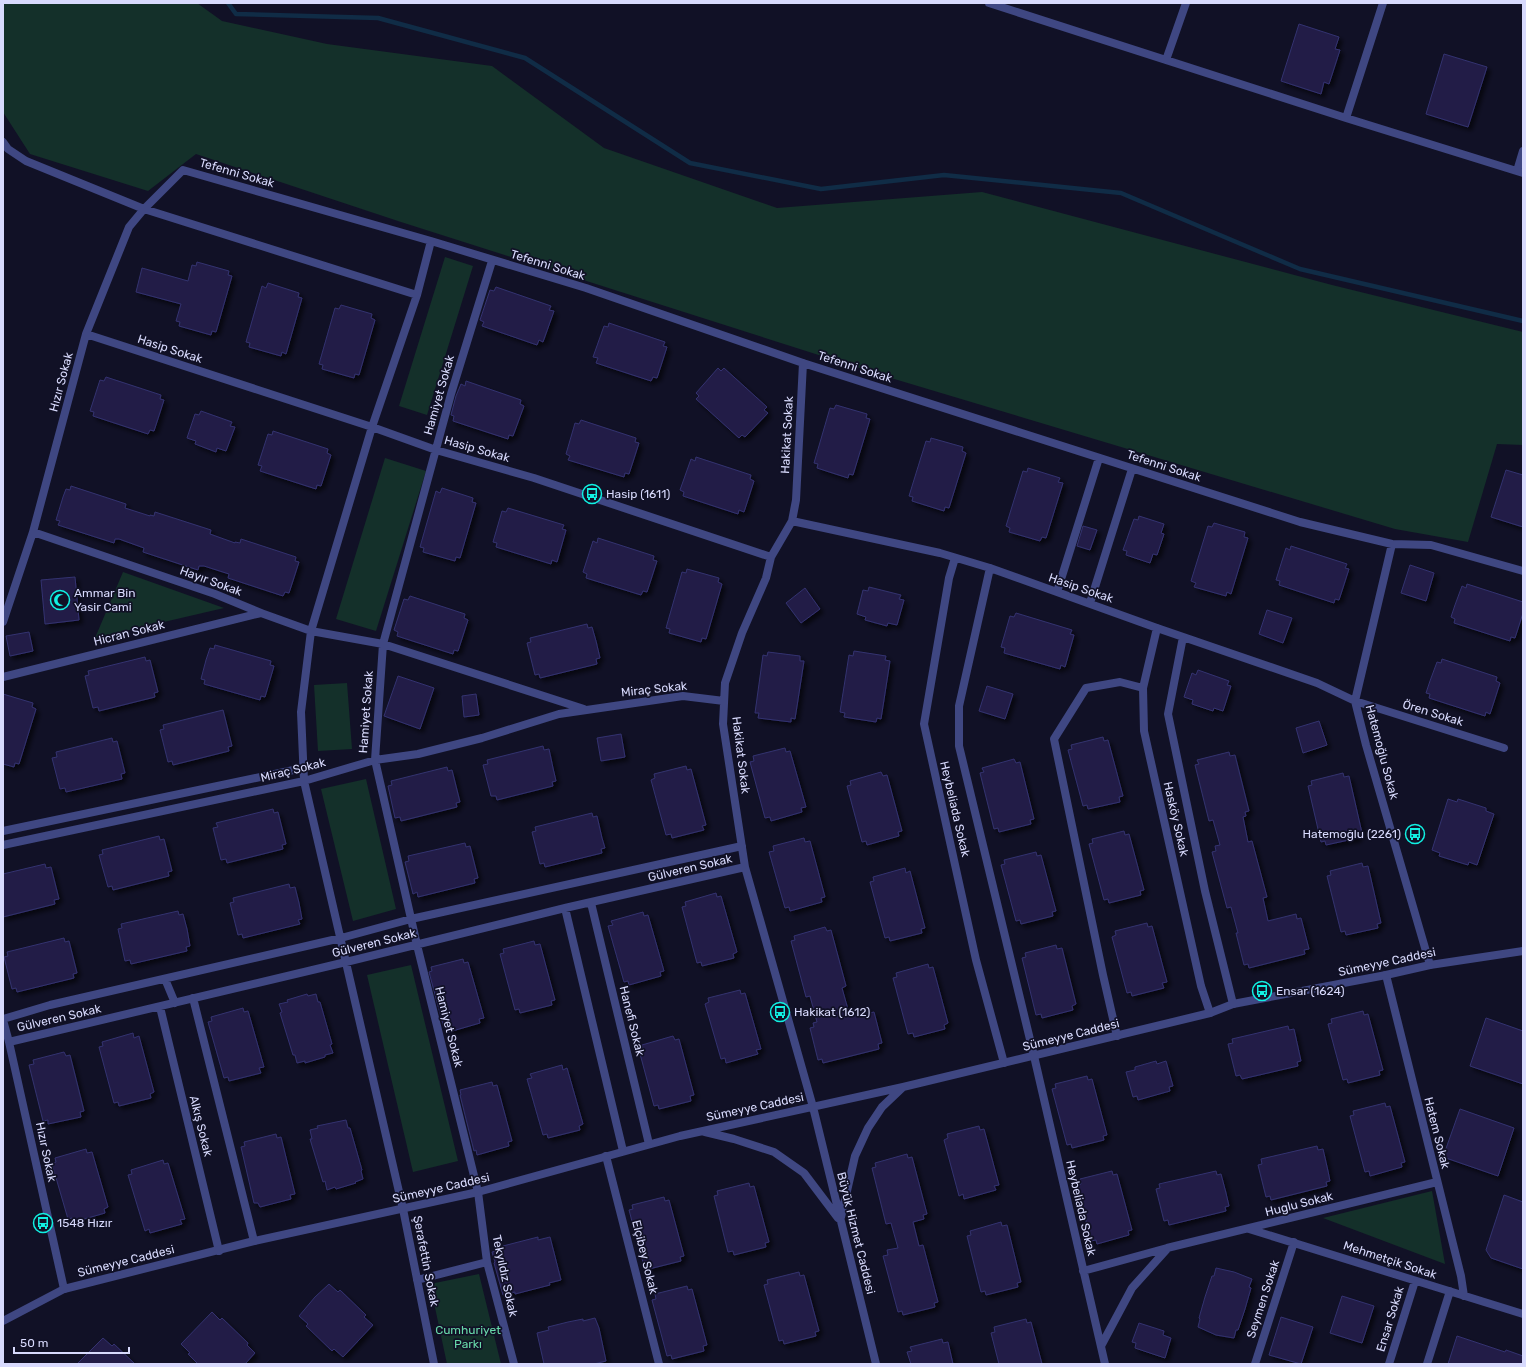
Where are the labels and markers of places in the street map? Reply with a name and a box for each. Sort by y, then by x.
bus stop icon: Hasip (1611) [581,483,603,505]
place label: Hasip (1611) [606,487,670,501]
place label: Ammar Bin Yasir Cami [74,586,135,614]
mosque icon: Ammar Bin Yasir Cami [49,589,71,611]
bus stop icon: Hatemoğlu (2261) [1404,823,1426,845]
place label: Hatemoğlu (2261) [1303,827,1401,841]
bus stop icon: Ensar (1624) [1251,980,1273,1002]
place label: Ensar (1624) [1276,984,1345,998]
bus stop icon: Hakikat (1612) [769,1001,791,1023]
place label: Hakikat (1612) [794,1005,870,1019]
bus stop icon: 1548 Hızır [32,1212,54,1234]
place label: 1548 Hızır [57,1216,113,1230]

